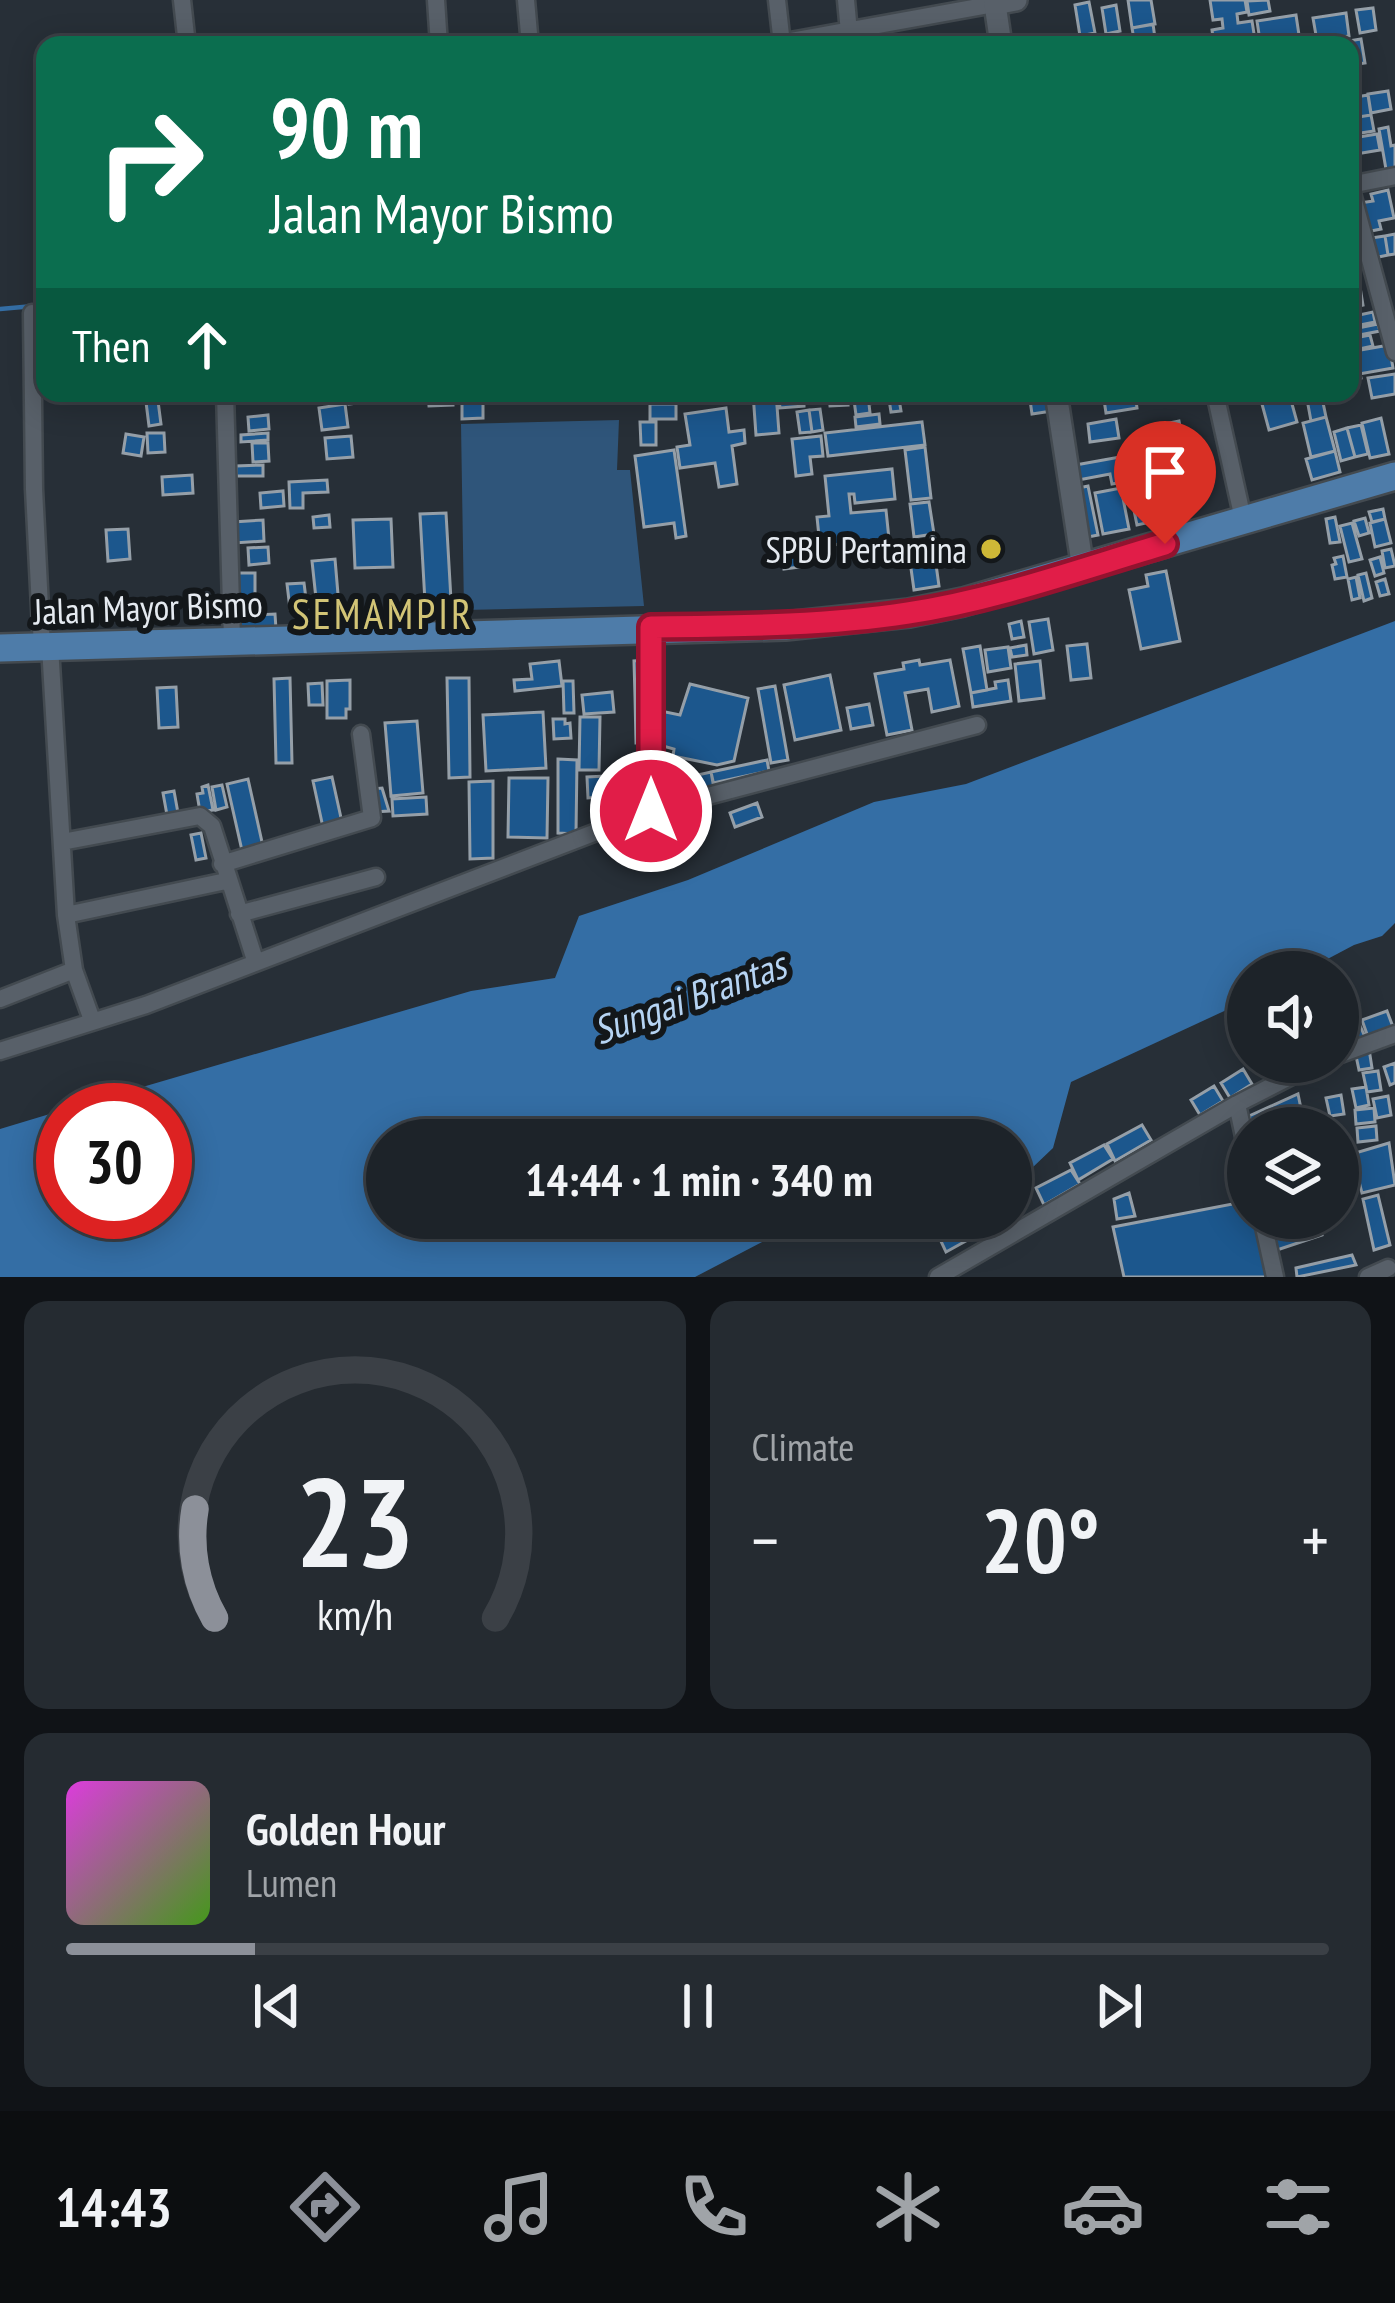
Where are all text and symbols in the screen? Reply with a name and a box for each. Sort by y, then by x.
text: 90 m [270,72,423,181]
icon: right [72,84,228,240]
text: Jalan Mayor Bismo [270,178,614,248]
icon: ahead [174,312,240,378]
text: Then [72,316,150,374]
pin [1114,421,1216,544]
icon: arrive [1132,439,1198,505]
place label: SPBU Pertamina [765,526,967,573]
marker: SPBU Pertamina [978,536,1004,562]
street label: Jalan Mayor Bismo [32,580,263,635]
district label: SEMAMPIR [292,586,474,641]
position arrow [588,748,714,874]
water label: Sungai Brantas [586,937,796,1055]
map controls [1227,951,1359,1239]
button: sound [1227,951,1359,1083]
speed limit sign: 30 [36,1083,192,1239]
button: layers [1227,1107,1359,1239]
text: 14:44 · 1 min · 340 m [525,1150,873,1208]
text: Climate [752,1421,854,1472]
text: 23 [295,1440,414,1601]
text: 20° [981,1481,1100,1598]
text: − [752,1497,779,1582]
text: + [1302,1497,1329,1582]
text: km/h [317,1586,393,1642]
text: Golden Hour [246,1799,446,1857]
text: Lumen [246,1857,337,1908]
icon: previous [244,1973,310,2039]
icon: pause [665,1973,731,2039]
icon: next [1086,1973,1152,2039]
icon: directions [283,2165,367,2249]
icon: music [477,2165,561,2249]
icon: phone [672,2165,756,2249]
icon: climate [866,2165,950,2249]
icon: car [1061,2165,1145,2249]
icon: filters [1256,2165,1340,2249]
text: 14:43 [55,2172,172,2242]

